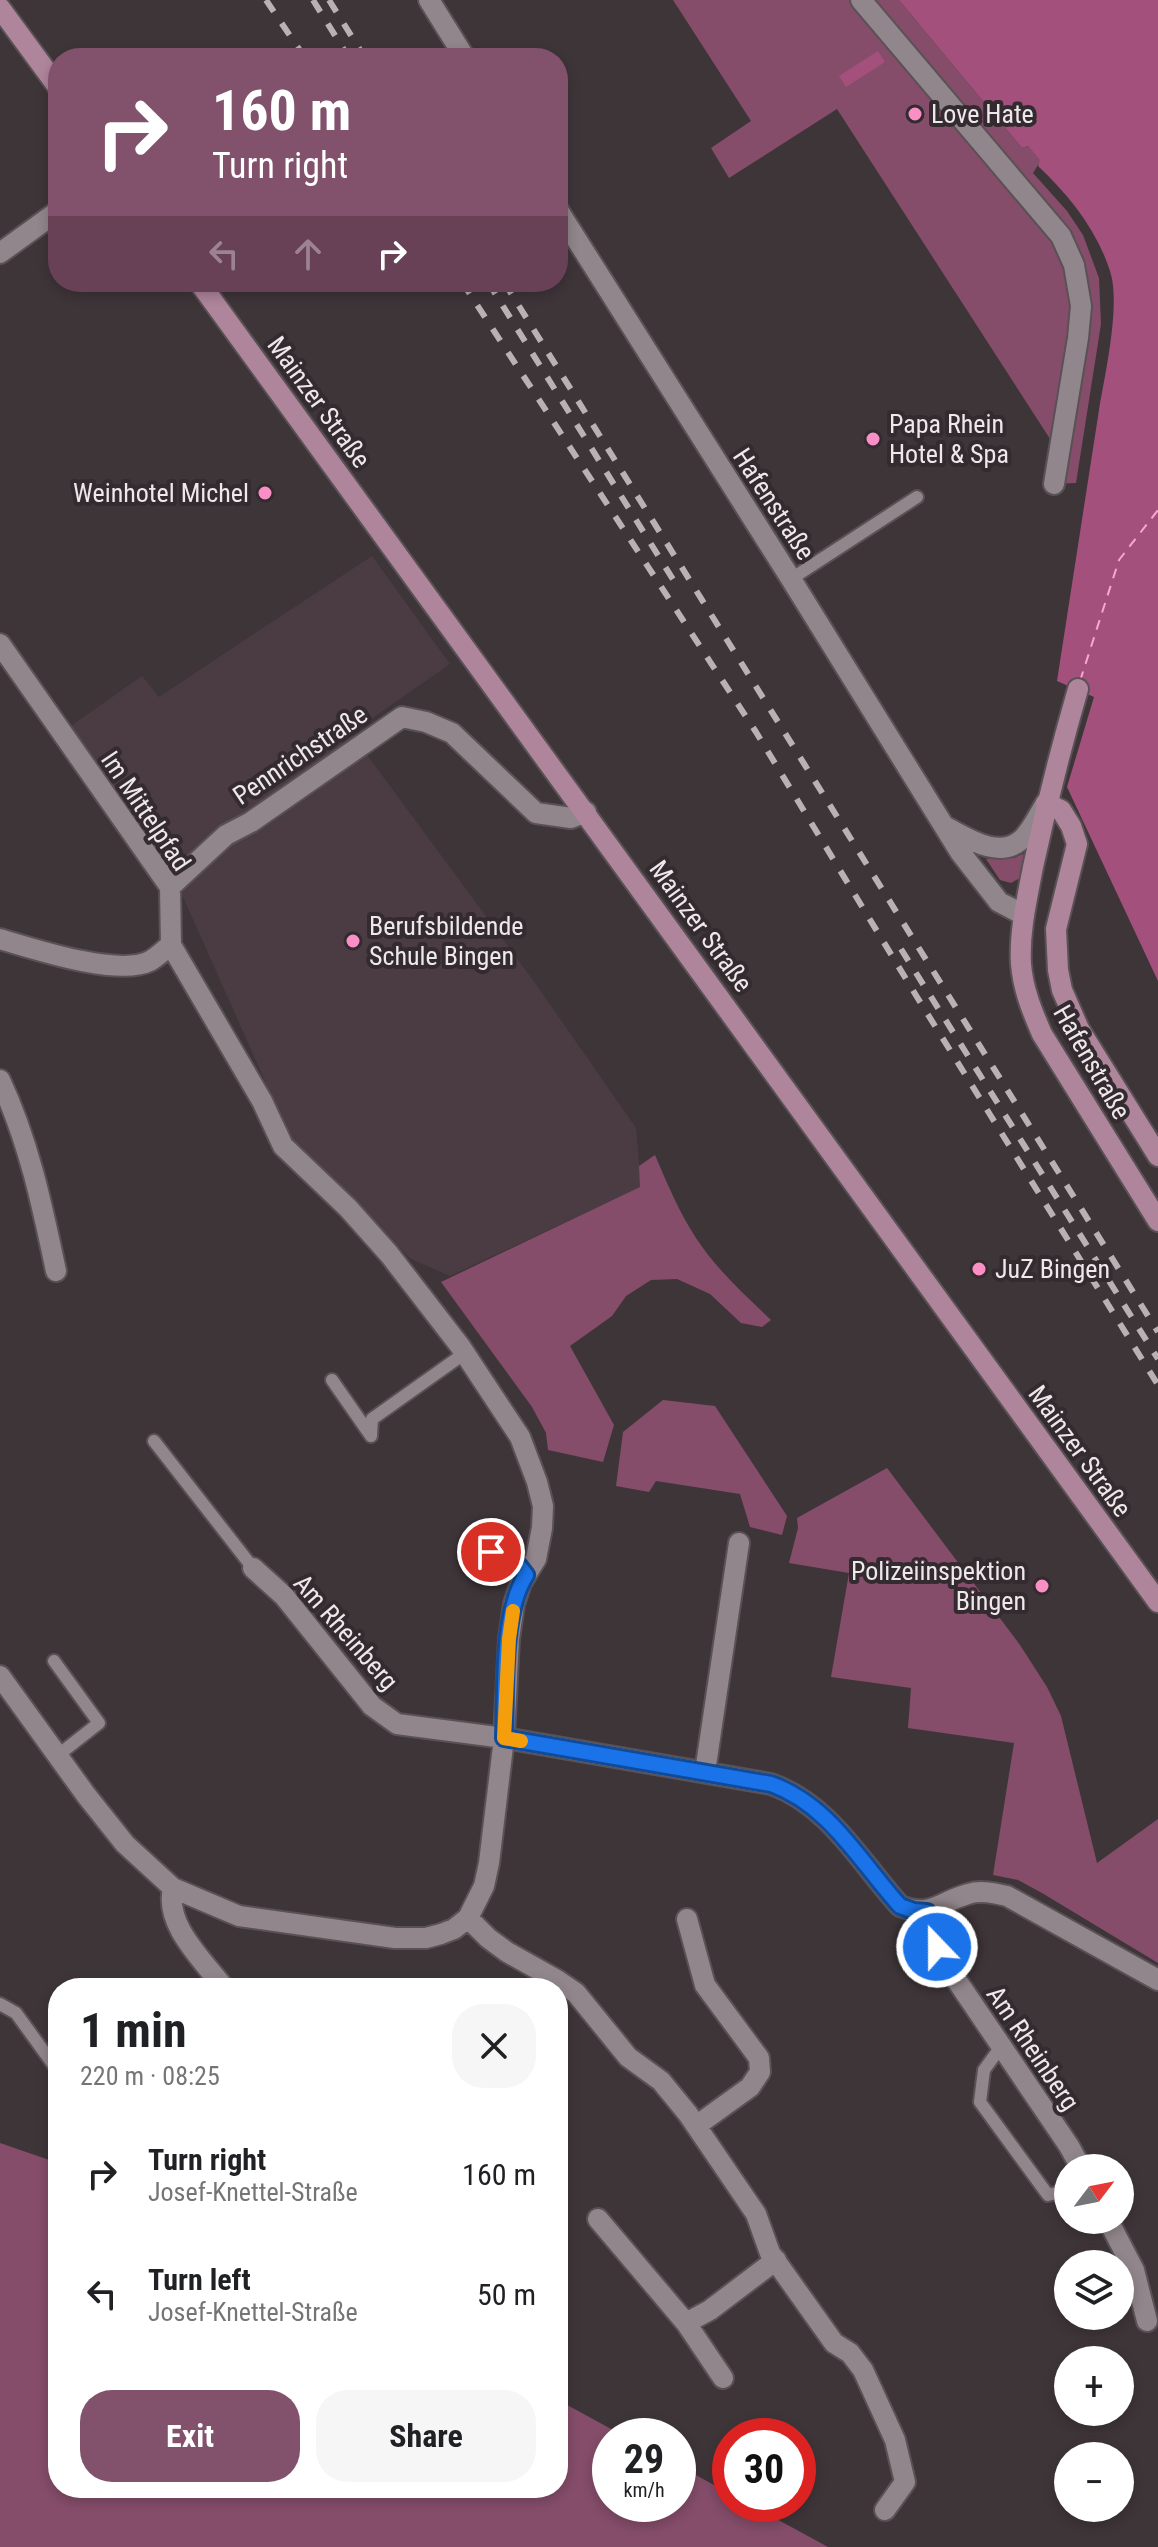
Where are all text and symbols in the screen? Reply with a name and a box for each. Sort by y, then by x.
text: 160 m [212,78,351,144]
icon: right [80,80,184,184]
place label: Love Hate [931,99,1034,129]
marker: Love Hate [906,105,924,123]
text: Turn right [212,145,348,187]
icon: left [202,232,246,276]
icon: ahead [286,232,330,276]
icon: right [370,232,414,276]
street label: Mainzer Straße [261,331,377,473]
place label: Papa Rhein Hotel & Spa [889,409,1009,469]
marker: Papa Rhein Hotel & Spa [864,430,882,448]
street label: Hafenstraße [727,443,821,565]
place label: Weinhotel Michel [73,478,249,508]
marker: Weinhotel Michel [256,484,274,502]
street label: Pennrichstraße [227,699,373,811]
street label: Im Mittelpfad [95,746,197,876]
street label: Mainzer Straße [643,855,759,997]
place label: Berufsbildende Schule Bingen [369,911,523,971]
marker: Berufsbildende Schule Bingen [344,932,362,950]
street label: Hafenstraße [1047,1000,1137,1124]
place label: JuZ Bingen [995,1254,1110,1284]
marker: JuZ Bingen [970,1260,988,1278]
street label: Mainzer Straße [1022,1380,1138,1522]
pin [457,1518,525,1586]
icon: arrive [469,1530,513,1574]
place label: Polizeiinspektion Bingen [851,1556,1026,1616]
street label: Am Rheinberg [288,1568,404,1696]
marker: Polizeiinspektion Bingen [1033,1577,1051,1595]
position arrow [895,1905,979,1989]
street label: Am Rheinberg [981,1980,1085,2116]
text: 1 min [80,2002,187,2059]
button: close [452,2004,536,2088]
text: 220 m · 08:25 [80,2061,220,2091]
text: Turn right [148,2142,266,2177]
icon: right [80,2152,124,2196]
north arrow [1054,2154,1134,2234]
map controls [1054,2154,1134,2522]
text: 160 m [462,2157,536,2192]
text: Josef-Knettel-Straße [148,2177,358,2207]
button: layers [1054,2250,1134,2330]
text: Turn left [148,2262,251,2297]
icon: left [80,2272,124,2316]
text: 50 m [477,2277,536,2312]
text: Josef-Knettel-Straße [148,2297,358,2327]
button: + [1054,2346,1134,2426]
button: Exit [80,2390,300,2482]
button: Share [316,2390,536,2482]
speed limit sign: 30 [712,2418,816,2522]
text: 29 [624,2436,664,2483]
button: − [1054,2442,1134,2522]
text: km/h [623,2478,665,2502]

